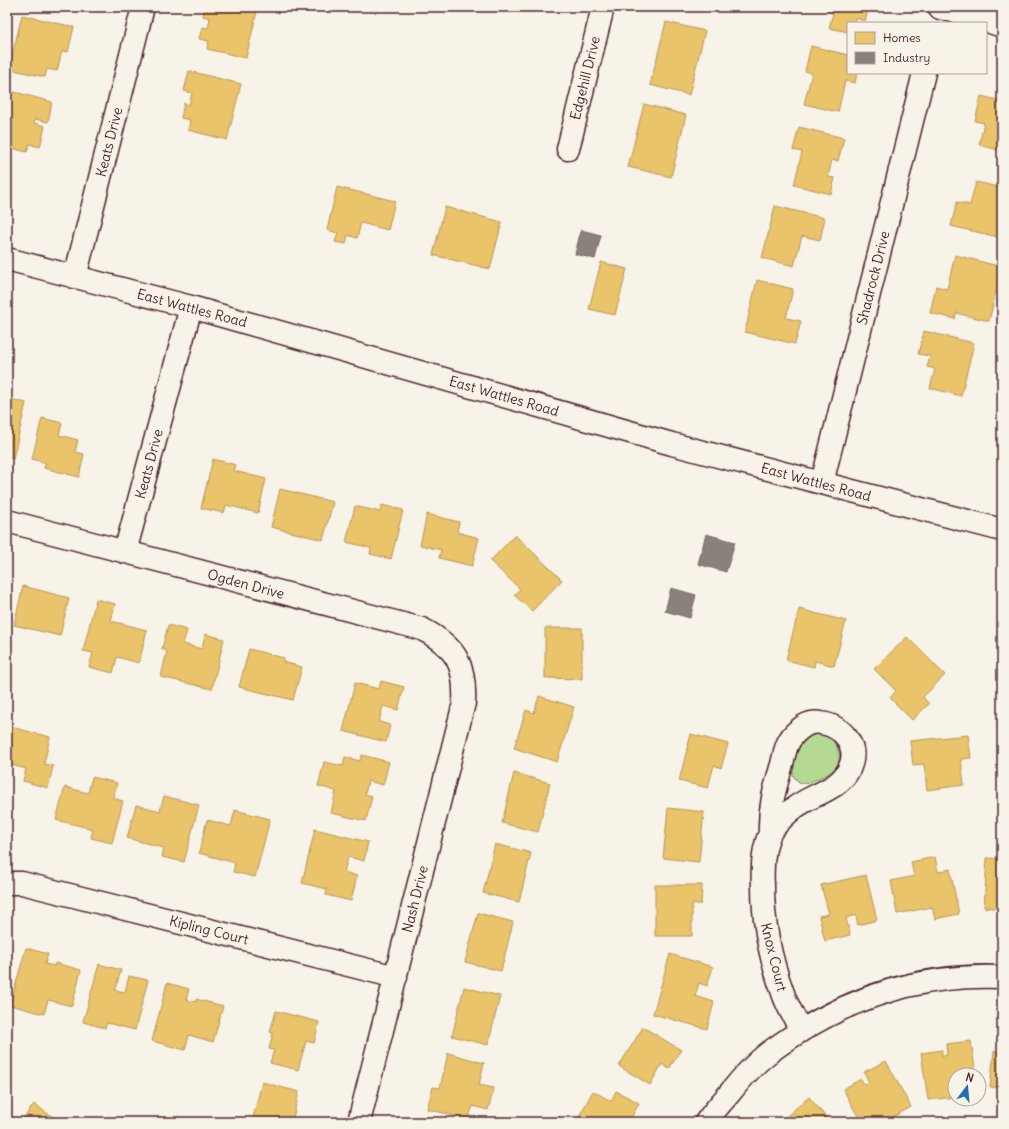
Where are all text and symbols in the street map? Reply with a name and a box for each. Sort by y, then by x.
legend [847,22,987,74]
text: Homes [883,30,921,45]
street label: Edgehill Drive [566,34,604,122]
text: Industry [883,50,930,65]
street label: Keats Drive [92,105,126,179]
street label: Shadrock Drive [853,229,893,327]
street label: East Wattles Road [135,285,249,331]
street label: East Wattles Road [447,372,561,420]
street label: Keats Drive [131,427,167,501]
street label: East Wattles Road [759,459,873,505]
street label: Ogden Drive [206,565,286,603]
street label: Nash Drive [398,864,432,934]
street label: Kipling Court [168,911,251,949]
street label: Knox Court [757,921,791,993]
north arrow [947,1067,987,1107]
text: N [964,1070,975,1085]

